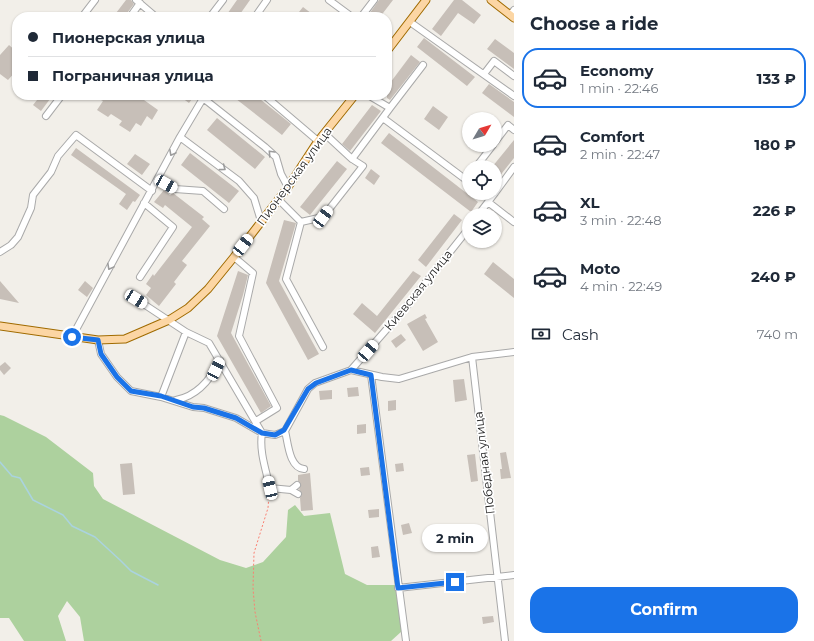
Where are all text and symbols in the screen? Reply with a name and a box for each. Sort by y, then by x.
text: Choose a ride [530,13,658,35]
text: Пионерская улица [52,28,205,47]
icon: car [532,60,568,96]
text: Economy [580,61,653,80]
text: Пограничная улица [52,66,214,85]
text: 133 ₽ [757,69,796,88]
text: 1 min · 22:46 [580,80,658,96]
north arrow [462,112,502,152]
map controls [462,112,502,248]
street label: Пионерская улица [253,124,335,228]
icon: car [532,126,568,162]
text: Comfort [580,127,645,146]
text: 180 ₽ [754,135,796,154]
text: 2 min · 22:47 [580,146,660,162]
one-way arrow [169,149,177,156]
one-way arrow [268,150,276,158]
button: locate [462,160,502,200]
one-way arrow [218,164,225,171]
car [153,173,179,195]
icon: car [532,192,568,228]
text: XL [580,193,599,212]
text: 226 ₽ [753,201,796,220]
car [311,204,335,230]
button: layers [462,208,502,248]
text: 3 min · 22:48 [580,212,661,228]
car [231,232,255,258]
street label: Киевская улица [381,247,455,333]
icon: car [532,258,568,294]
text: Moto [580,259,620,278]
one-way arrow [107,263,115,270]
text: 240 ₽ [751,267,796,286]
text: 4 min · 22:49 [580,278,662,294]
car [123,288,149,310]
icon: cash [530,323,552,345]
text: Cash [562,325,599,344]
text: 740 m [757,326,798,342]
route start [63,328,81,346]
car [356,338,380,364]
car [205,356,227,382]
street label: Победная улица [470,411,498,515]
car [261,475,279,501]
callout: 2 min [422,524,488,552]
text: 2 min [436,530,474,546]
route end [446,573,464,591]
button: Confirm [530,587,798,633]

